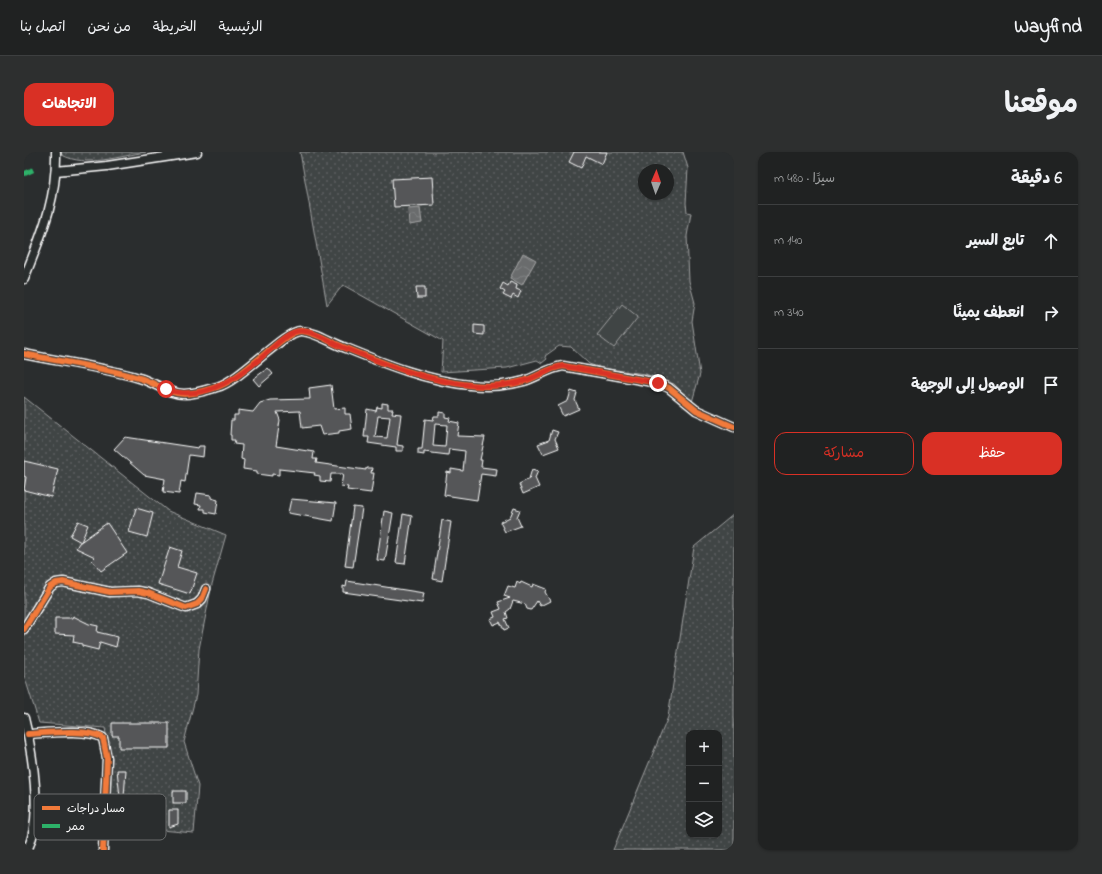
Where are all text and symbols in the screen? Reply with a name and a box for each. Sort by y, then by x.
text: Wayfind [1014,14,1082,41]
text: اتصل بنا [20,17,65,38]
text: من نحن [87,17,131,38]
text: الخريطة [153,17,197,38]
text: الرئيسية [219,17,263,38]
button: الاتجاهات [24,83,114,126]
text: موقعنا [1004,85,1078,126]
north arrow [638,164,674,200]
text: 6 دقيقة [1011,166,1062,191]
text: سيرًا · 480 m [774,169,835,188]
text: تابع السير [967,230,1024,252]
icon: ahead [1040,230,1062,252]
text: 140 m [774,231,802,250]
text: انعطف يمينًا [953,302,1024,324]
icon: right [1040,302,1062,324]
text: 340 m [774,303,804,322]
route end [649,374,667,392]
text: الوصول إلى الوجهة [911,374,1024,396]
icon: arrive [1040,374,1062,396]
route start [157,380,175,398]
button: مشاركة [774,432,914,475]
button: حفظ [922,432,1062,475]
map controls [686,730,722,838]
button: + [686,730,722,766]
button: − [686,766,722,802]
legend [34,794,166,840]
text: مسار دراجات [67,801,125,817]
button: layers [686,802,722,838]
text: ممر [66,819,85,835]

